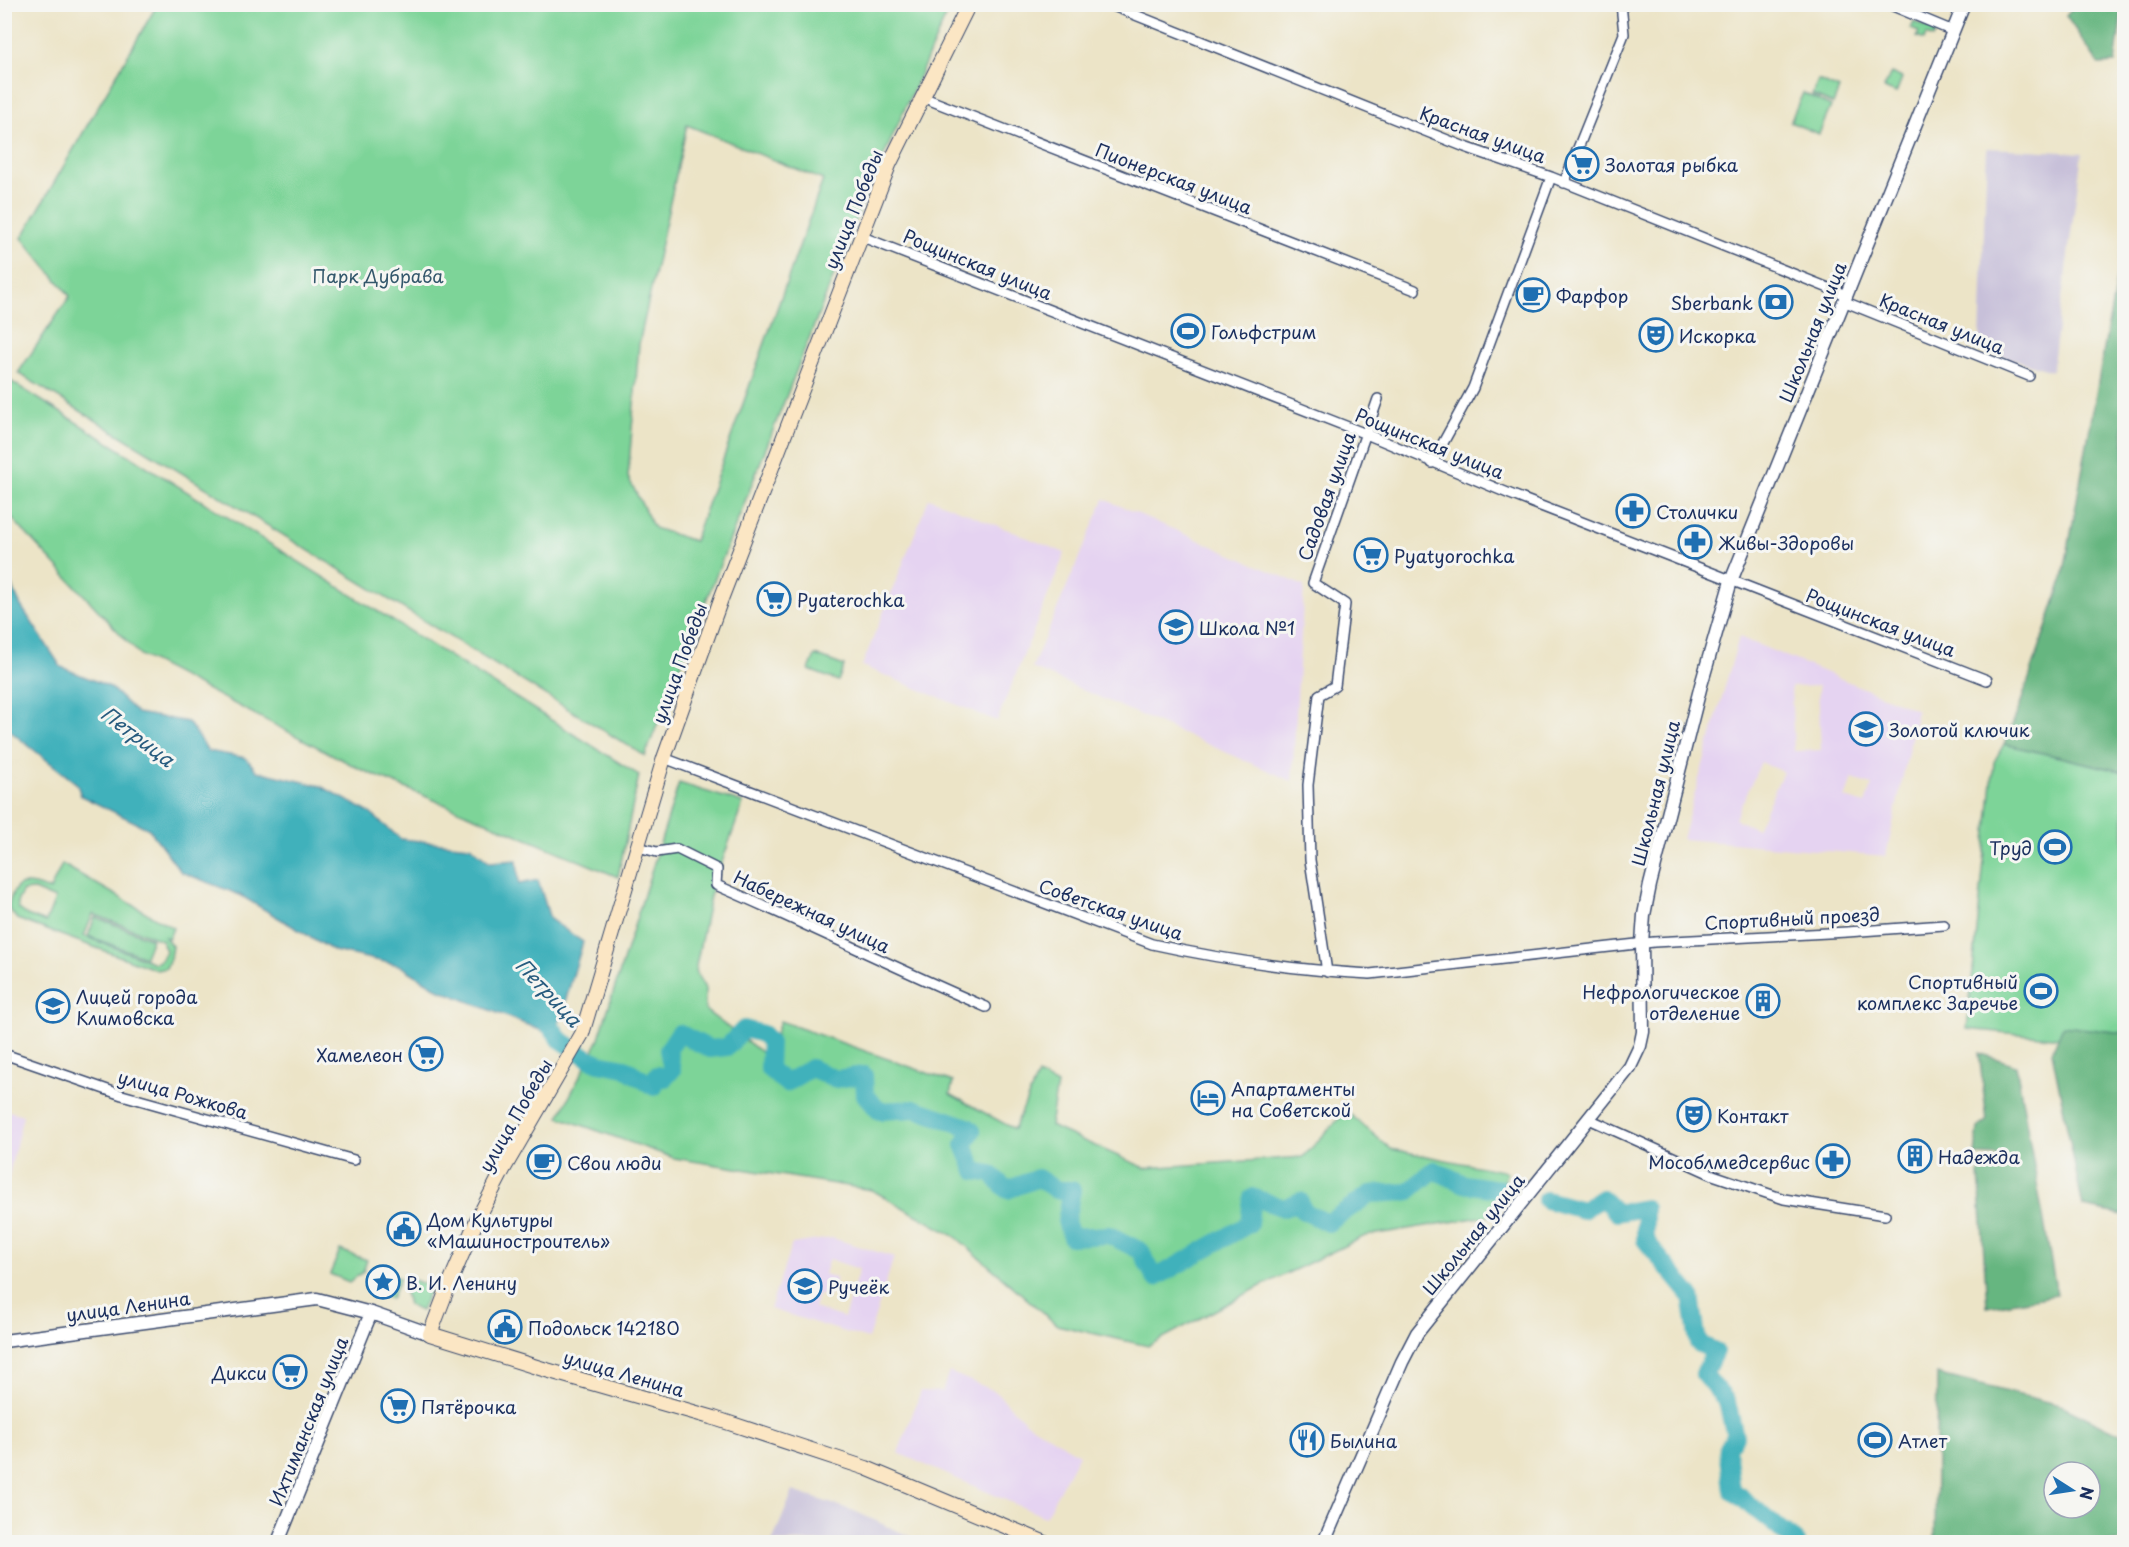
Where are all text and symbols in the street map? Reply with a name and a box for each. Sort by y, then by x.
street label: Красная улица [1416,99,1550,170]
street label: Пионерская улица [1092,136,1257,221]
street label: улица Победы [817,145,889,273]
supermarket icon: Золотая рыбка [1564,146,1600,182]
place label: Золотая рыбка [1605,151,1739,178]
street label: Рощинская улица [900,222,1057,306]
street label: Школьная улица [1771,257,1853,406]
park label: Парк Дубрава [312,262,444,289]
cafe icon: Фарфор [1515,277,1551,313]
place label: Фарфор [1556,282,1628,309]
bank icon: Sberbank [1758,284,1794,320]
street label: Красная улица [1876,286,2009,361]
place label: Sberbank [1670,289,1753,316]
sports icon: Гольфстрим [1170,313,1206,349]
theatre icon: Искорка [1638,317,1674,353]
place label: Гольфстрим [1211,318,1317,345]
place label: Искорка [1679,322,1757,349]
street label: Рощинская улица [1352,401,1509,485]
street label: Садовая улица [1290,427,1362,564]
pharmacy icon: Столички [1615,493,1651,529]
place label: Столички [1656,498,1738,525]
pharmacy icon: Живы-Здоровы [1677,524,1713,560]
place label: Живы-Здоровы [1718,529,1854,556]
supermarket icon: Pyatyorochka [1353,537,1389,573]
place label: Pyatyorochka [1394,542,1515,569]
supermarket icon: Pyaterochka [756,581,792,617]
street label: Рощинская улица [1802,581,1960,663]
place label: Pyaterochka [797,586,905,613]
street label: улица Победы [645,599,713,727]
school or university icon: Школа №1 [1158,609,1194,645]
place label: Школа №1 [1199,614,1295,641]
water label: Петрица [95,698,182,774]
school or university icon: Золотой ключик [1848,711,1884,747]
place label: Золотой ключик [1889,716,2030,743]
street label: Школьная улица [1624,717,1686,869]
sports icon: Труд [2037,829,2073,865]
place label: Труд [1989,834,2032,861]
street label: Набережная улица [729,863,895,959]
street label: Советская улица [1035,872,1187,947]
street label: Спортивный проезд [1704,900,1880,936]
water label: Петрица [509,951,590,1034]
place label: Спортивный комплекс Заречье [1857,968,2018,1016]
sports icon: Спортивный комплекс Заречье [2023,973,2059,1009]
place label: Нефрологическое отделение [1582,978,1740,1026]
place label: Лицей города Климовска [76,983,198,1031]
building icon: Нефрологическое отделение [1745,983,1781,1019]
school or university icon: Лицей города Климовска [35,988,71,1024]
supermarket icon: Хамелеон [408,1036,444,1072]
place label: Хамелеон [317,1041,403,1068]
street label: улица Победы [472,1053,558,1177]
street label: улица Рожкова [115,1063,252,1126]
place label: Апартаменты на Советской [1231,1075,1355,1123]
hotel icon: Апартаменты на Советской [1190,1080,1226,1116]
theatre icon: Контакт [1676,1097,1712,1133]
place label: Контакт [1717,1102,1789,1129]
building icon: Надежда [1897,1138,1933,1174]
pharmacy icon: Мособлмедсервис [1815,1143,1851,1179]
place label: Надежда [1938,1143,2020,1170]
cafe icon: Свои люди [526,1144,562,1180]
place label: Мособлмедсервис [1648,1148,1810,1175]
place label: Свои люди [567,1149,662,1176]
street label: Школьная улица [1415,1167,1531,1301]
place label: Дом Культуры «Машиностроитель» [426,1206,610,1254]
public building icon: Дом Культуры «Машиностроитель» [386,1211,422,1247]
place icon: В. И. Ленину [365,1264,401,1300]
school or university icon: Ручеёк [787,1268,823,1304]
place label: В. И. Ленину [406,1269,517,1296]
place label: Ручеёк [828,1273,889,1300]
street label: улица Ленина [64,1284,192,1328]
public building icon: Подольск 142180 [487,1309,523,1345]
place label: Подольск 142180 [528,1314,680,1341]
street label: Ихтиманская улица [262,1332,355,1510]
street label: улица Ленина [560,1343,688,1403]
supermarket icon: Дикси [272,1354,308,1390]
place label: Дикси [211,1359,267,1386]
supermarket icon: Пятёрочка [380,1388,416,1424]
place label: Пятёрочка [421,1393,517,1420]
restaurant icon: Былина [1289,1422,1325,1458]
sports icon: Атлет [1857,1422,1893,1458]
place label: Былина [1330,1427,1398,1454]
place label: Атлет [1898,1427,1947,1454]
north arrow [2042,1460,2102,1520]
text: N [2075,1485,2101,1502]

